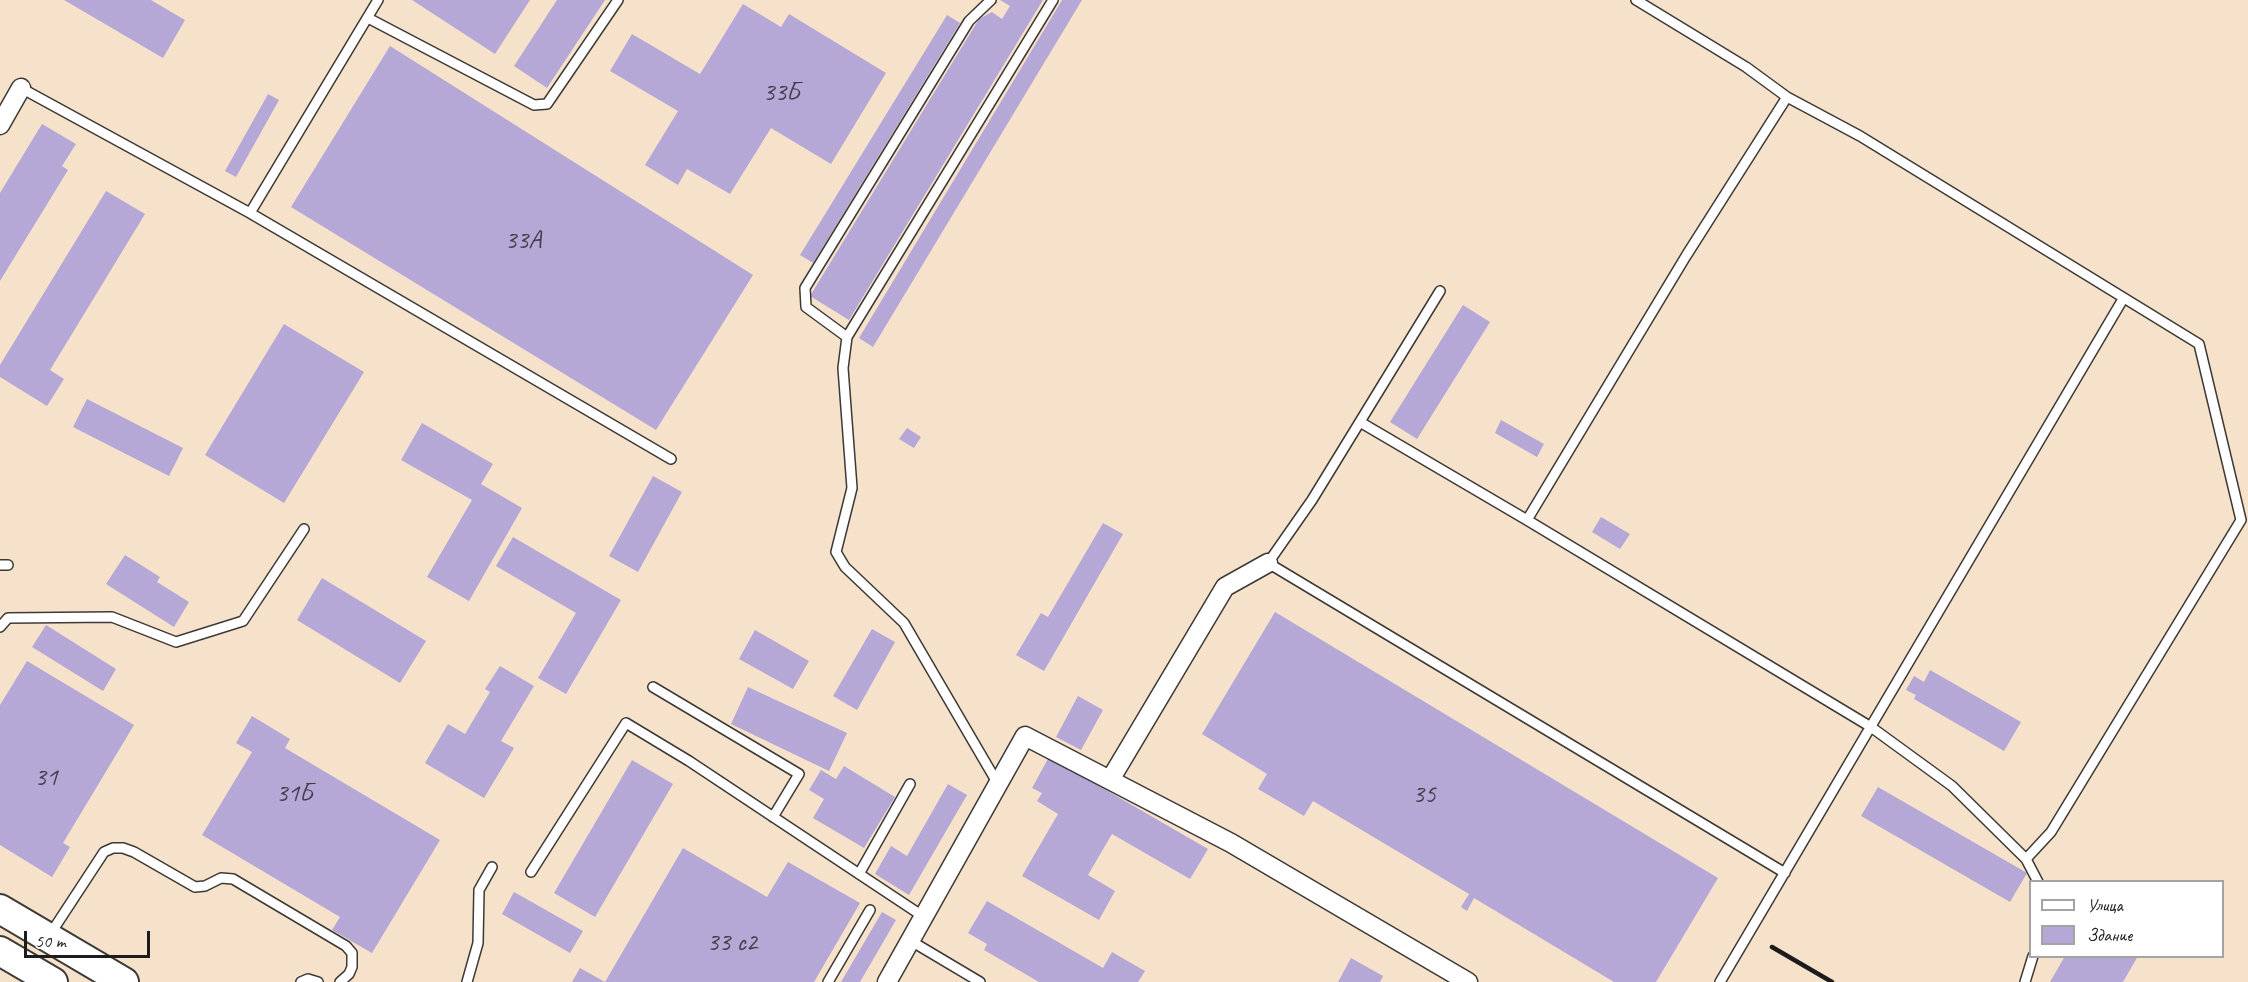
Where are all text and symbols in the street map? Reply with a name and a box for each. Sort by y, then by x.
house number: 33Б [763,77,799,109]
house number: 33А [505,225,541,257]
house number: 31 [34,762,58,794]
house number: 31Б [276,778,312,810]
house number: 35 [1412,779,1436,811]
legend [2029,880,2224,958]
text: Улица [2087,894,2123,916]
scale bar [27,919,153,957]
text: Здание [2087,924,2132,946]
house number: 33 с2 [707,927,757,959]
text: 50 m [35,930,66,952]

